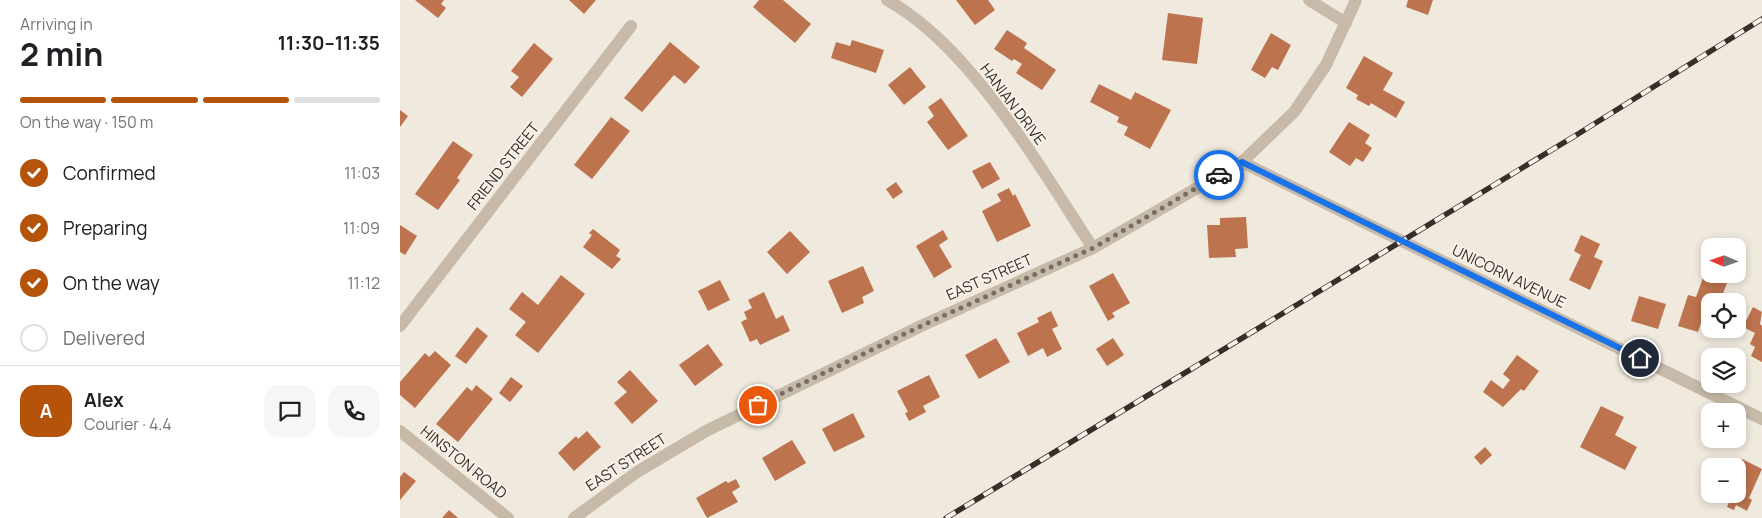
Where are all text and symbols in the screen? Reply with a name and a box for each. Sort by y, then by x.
text: Arriving in [20,13,93,35]
text: 11:30–11:35 [278,30,380,56]
text: 2 min [20,32,103,76]
street label: HANIAN DRIVE [975,59,1051,149]
text: On the way · 150 m [20,111,153,133]
street label: FRIEND STREET [462,118,544,214]
courier [1194,150,1244,200]
icon: check [20,159,48,187]
text: Confirmed [63,160,156,186]
icon: car [1205,161,1233,189]
text: 11:03 [344,162,380,184]
icon: check [20,214,48,242]
text: Preparing [63,215,148,241]
text: 11:09 [343,217,380,239]
north arrow [1701,238,1746,282]
map controls [1701,238,1746,503]
street label: UNICORN AVENUE [1449,239,1569,313]
street label: EAST STREET [943,249,1035,305]
icon: check [20,269,48,297]
text: On the way [63,270,160,296]
text: 11:12 [347,272,380,294]
button: locate [1701,293,1746,338]
text: Delivered [63,325,145,351]
pin [1619,337,1661,379]
icon: home [1626,344,1654,372]
button: layers [1701,348,1746,393]
pin [737,384,779,426]
button: chat [264,385,316,437]
button: phone [328,385,380,437]
text: Alex [84,387,124,413]
icon: bag [744,391,772,419]
text: A [40,398,52,424]
button: + [1701,403,1746,448]
text: Courier · 4.4 [84,413,172,435]
street label: HINSTON ROAD [416,421,512,503]
street label: EAST STREET [582,428,670,496]
button: − [1701,458,1746,503]

